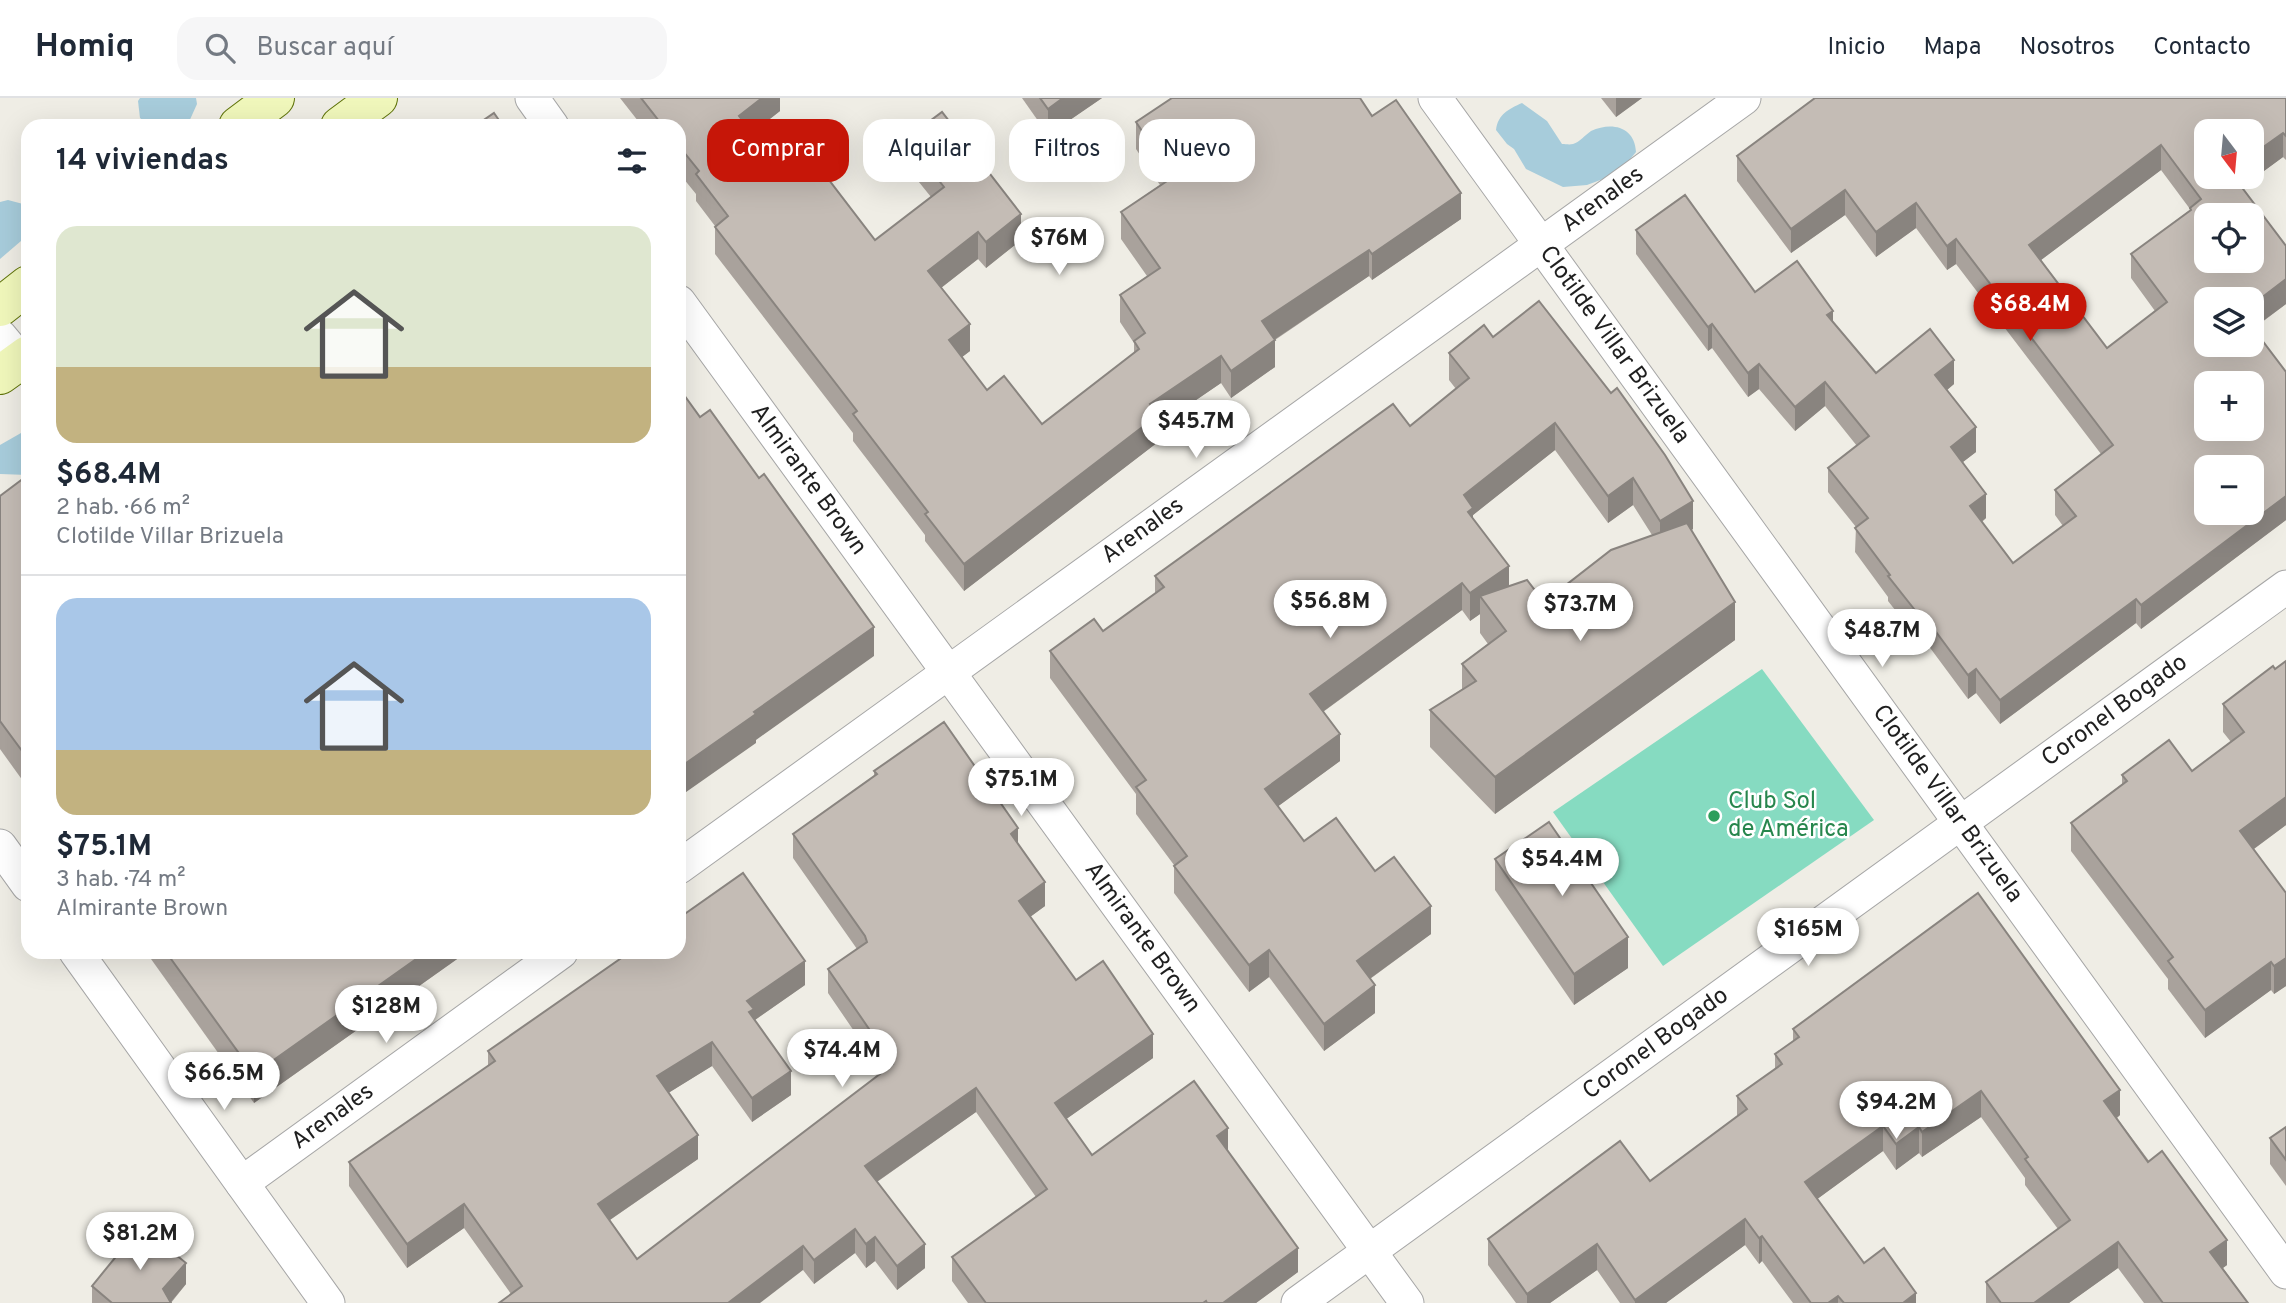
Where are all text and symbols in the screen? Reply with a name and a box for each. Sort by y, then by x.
search box [177,17,667,80]
text: Homiq [35,27,135,69]
icon: search [201,29,239,67]
text: Buscar aquí [257,32,393,65]
text: Inicio [1828,33,1885,63]
text: Mapa [1923,33,1982,63]
text: Nosotros [2020,33,2115,63]
text: Contacto [2153,33,2251,63]
chip: Comprar [707,119,849,182]
chip: Alquilar [863,119,995,182]
chip: Filtros [1009,119,1125,182]
chip: Nuevo [1139,119,1255,182]
north arrow [2194,119,2264,189]
map controls [2194,119,2264,525]
icon: filters [613,142,651,180]
text: 14 viviendas [56,143,229,180]
street label: Arenales [1556,160,1650,240]
button: locate [2194,203,2264,273]
pin: $76M [1018,218,1100,277]
text: $76M [1030,225,1088,254]
street label: Clotilde Villar Brizuela [1532,240,1696,450]
icon: home [291,271,417,397]
pin: $68.4M [1973,284,2087,343]
button: layers [2194,287,2264,357]
text: $68.4M [1990,291,2070,320]
button: + [2194,371,2264,441]
street label: Almirante Brown [743,399,873,561]
pin: $45.7M [1139,400,1253,460]
text: $45.7M [1157,408,1235,437]
button: − [2194,455,2264,525]
text: $68.4M [56,457,162,494]
street label: Arenales [1096,491,1190,571]
text: 2 hab. · 66 m² [56,494,190,523]
text: Clotilde Villar Brizuela [56,523,284,552]
pin: $56.8M [1273,580,1387,640]
pin: $73.7M [1523,584,1637,643]
text: $56.8M [1290,588,1370,617]
text: $73.7M [1543,591,1617,620]
pin: $48.7M [1825,610,1939,669]
text: $48.7M [1843,617,1921,646]
icon: home [291,643,417,769]
street label: Coronel Bogado [2036,648,2194,774]
street label: Clotilde Villar Brizuela [1865,699,2029,909]
pin: $75.1M [964,758,1078,818]
text: $75.1M [984,766,1058,795]
place label: Club Sol de América [1728,787,1849,845]
marker: Club Sol de América [1706,808,1722,824]
text: $75.1M [56,829,152,866]
pin: $54.4M [1505,838,1619,898]
text: $54.4M [1521,846,1603,875]
street label: Almirante Brown [1077,857,1207,1019]
text: 3 hab. · 74 m² [56,866,185,895]
text: Almirante Brown [56,895,228,924]
pin: $165M [1759,908,1857,968]
text: $165M [1773,916,1843,945]
street label: Coronel Bogado [1577,981,1735,1107]
pin: $128M [337,986,435,1045]
text: $128M [351,993,421,1022]
pin: $74.4M [785,1030,899,1089]
text: $74.4M [803,1037,881,1066]
pin: $66.5M [167,1052,281,1112]
text: $66.5M [184,1060,264,1089]
street label: Arenales [286,1077,380,1157]
pin: $94.2M [1839,1082,1953,1141]
text: $94.2M [1855,1089,1937,1118]
pin: $81.2M [83,1212,197,1272]
text: $81.2M [102,1220,178,1249]

